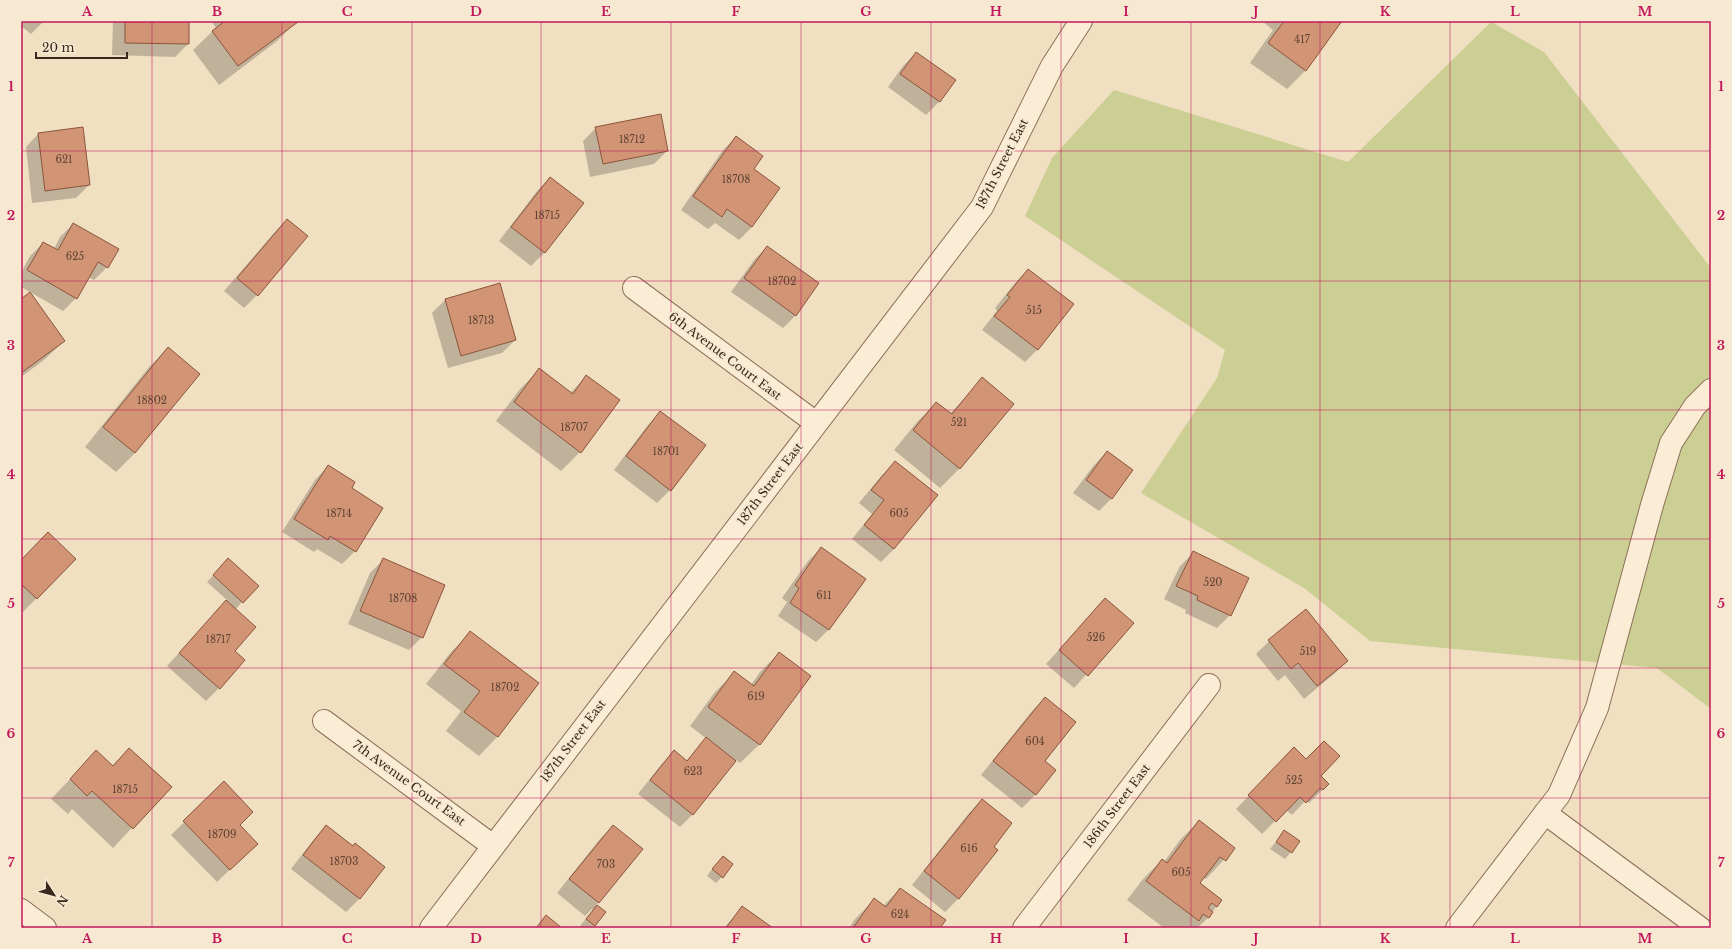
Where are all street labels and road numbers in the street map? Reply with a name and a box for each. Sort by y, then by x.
street label: 187th Street East [972,116,1031,212]
street label: 6th Avenue Court East [666,308,785,403]
street label: 187th Street East [734,439,806,528]
street label: 187th Street East [537,696,609,785]
street label: 7th Avenue Court East [350,737,469,829]
street label: 186th Street East [1080,760,1153,851]

